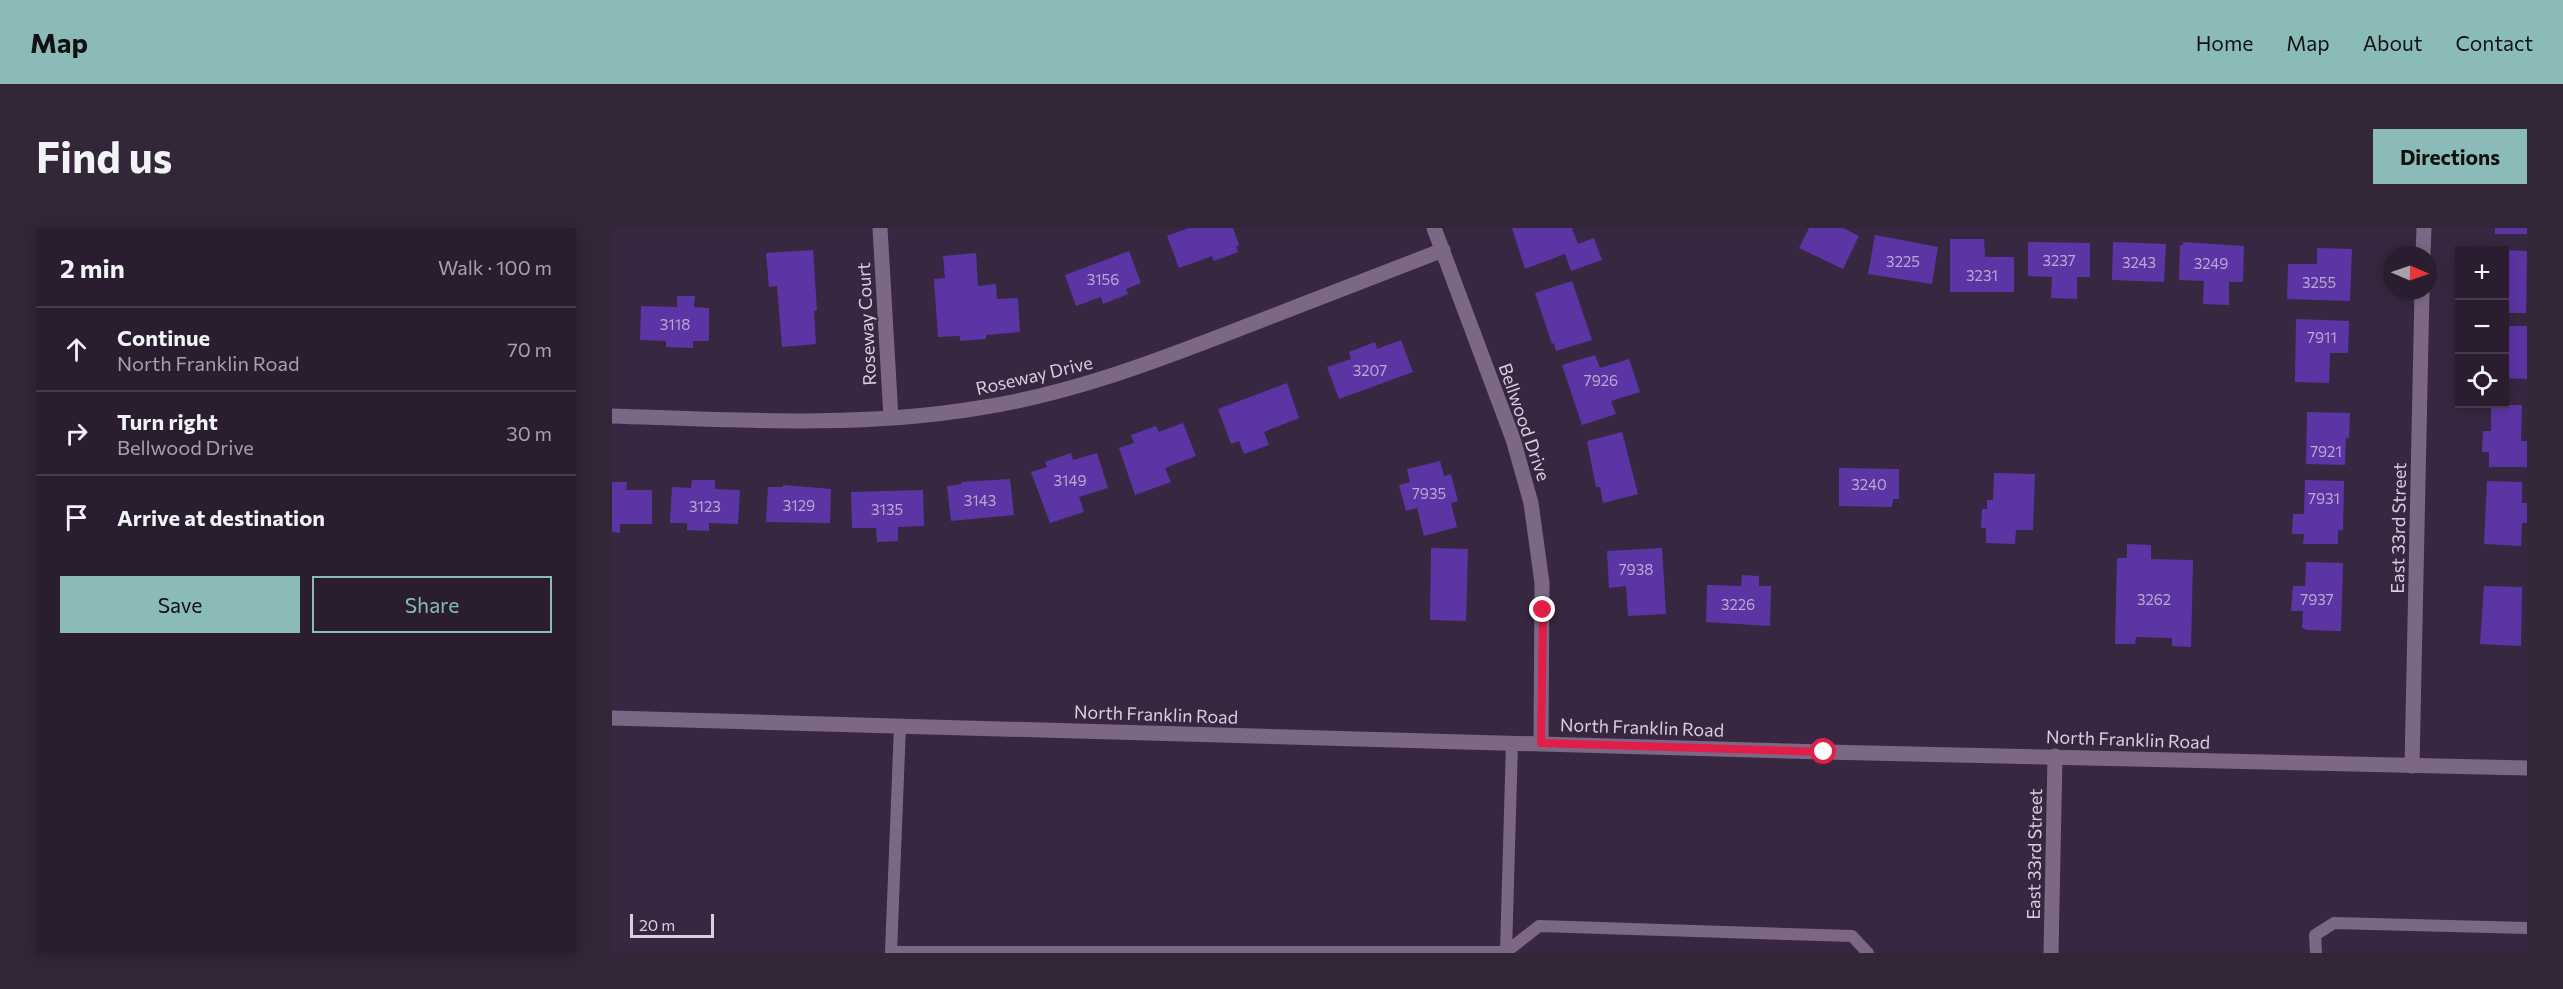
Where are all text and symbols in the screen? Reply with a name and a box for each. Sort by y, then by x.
text: Map [30,25,88,59]
text: Home [2196,30,2253,55]
text: Map [2286,30,2330,55]
text: About [2363,30,2422,55]
text: Contact [2455,30,2533,55]
button: Directions [2373,129,2527,184]
text: Find us [36,130,172,182]
north arrow [2383,246,2437,300]
map controls [2455,246,2509,408]
button: + [2455,246,2509,300]
house number: 3237 [2042,251,2076,269]
text: 2 min [60,252,125,283]
house number: 3225 [1886,252,1920,270]
house number: 3243 [2122,253,2156,271]
house number: 3249 [2194,254,2228,272]
text: Walk · 100 m [438,255,552,279]
street label: Roseway Court [852,262,880,386]
house number: 3231 [1966,266,1998,284]
house number: 3156 [1087,270,1119,288]
house number: 3255 [2302,273,2336,291]
button: − [2455,300,2509,354]
house number: 3118 [660,315,690,333]
text: Continue [117,324,210,351]
house number: 7911 [2307,328,2337,346]
icon: ahead [60,333,93,366]
text: 70 m [507,337,552,361]
text: North Franklin Road [117,351,299,375]
street label: Roseway Drive [973,351,1095,399]
button: locate [2455,354,2509,408]
street label: Bellwood Drive [1495,360,1555,484]
house number: 3207 [1353,361,1387,379]
house number: 7926 [1584,371,1618,389]
text: Turn right [117,408,218,435]
icon: right [60,417,93,450]
text: 30 m [506,421,552,445]
text: Bellwood Drive [117,435,254,459]
house number: 7921 [2310,442,2342,460]
street label: East 33rd Street [2386,462,2410,594]
house number: 3149 [1053,471,1087,489]
house number: 3240 [1851,475,1887,493]
house number: 7935 [1412,484,1446,502]
house number: 7931 [2308,489,2340,507]
house number: 3143 [964,491,996,509]
house number: 3129 [783,496,815,514]
house number: 3123 [689,497,721,515]
house number: 3135 [871,500,903,518]
icon: arrive [60,501,93,534]
text: Arrive at destination [117,504,325,531]
house number: 7938 [1619,560,1653,578]
button: Save [60,576,300,633]
button: Share [312,576,552,633]
house number: 3262 [2137,590,2171,608]
house number: 7937 [2300,590,2334,608]
house number: 3226 [1721,595,1755,613]
route end [1529,596,1555,622]
street label: North Franklin Road [1074,700,1238,728]
street label: North Franklin Road [1560,713,1724,741]
street label: North Franklin Road [2046,725,2210,753]
route start [1810,738,1836,764]
street label: East 33rd Street [2022,788,2046,920]
scale bar [630,911,714,938]
text: 20 m [639,915,675,934]

